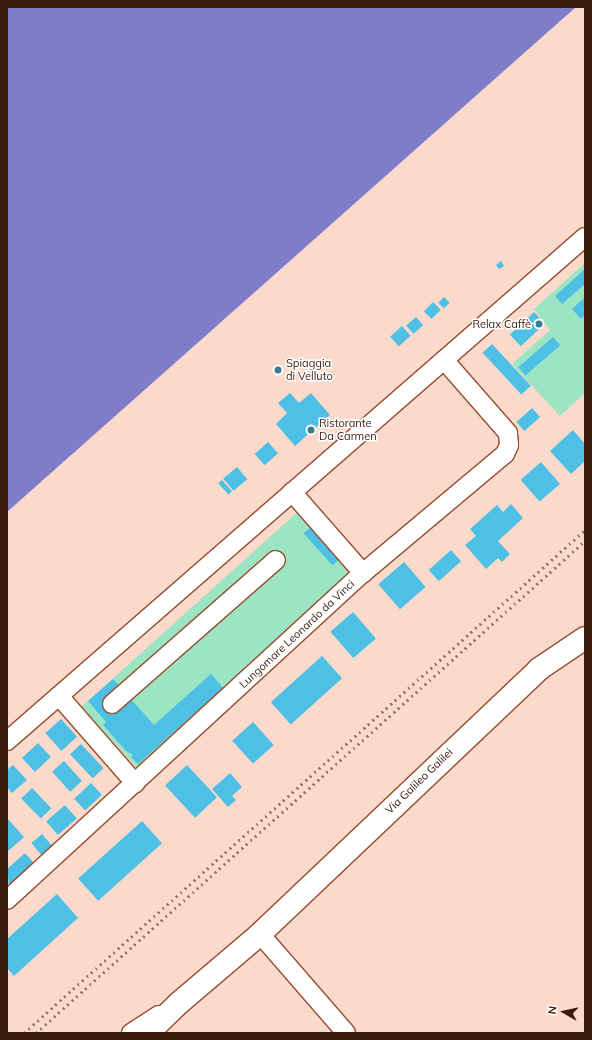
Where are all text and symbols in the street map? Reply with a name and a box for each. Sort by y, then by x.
place label: Relax Caffè [473,317,531,331]
marker: Relax Caffè [534,319,544,329]
place label: Spiaggia di Velluto [286,357,333,383]
marker: Spiaggia di Velluto [273,365,283,375]
place label: Ristorante Da Carmen [319,417,377,443]
marker: Ristorante Da Carmen [306,425,316,435]
street label: Lungomare Leonardo da Vinci [237,577,357,691]
street label: Via Galileo Galilei [383,746,455,816]
north arrow [544,992,584,1032]
text: N [545,1005,560,1015]

